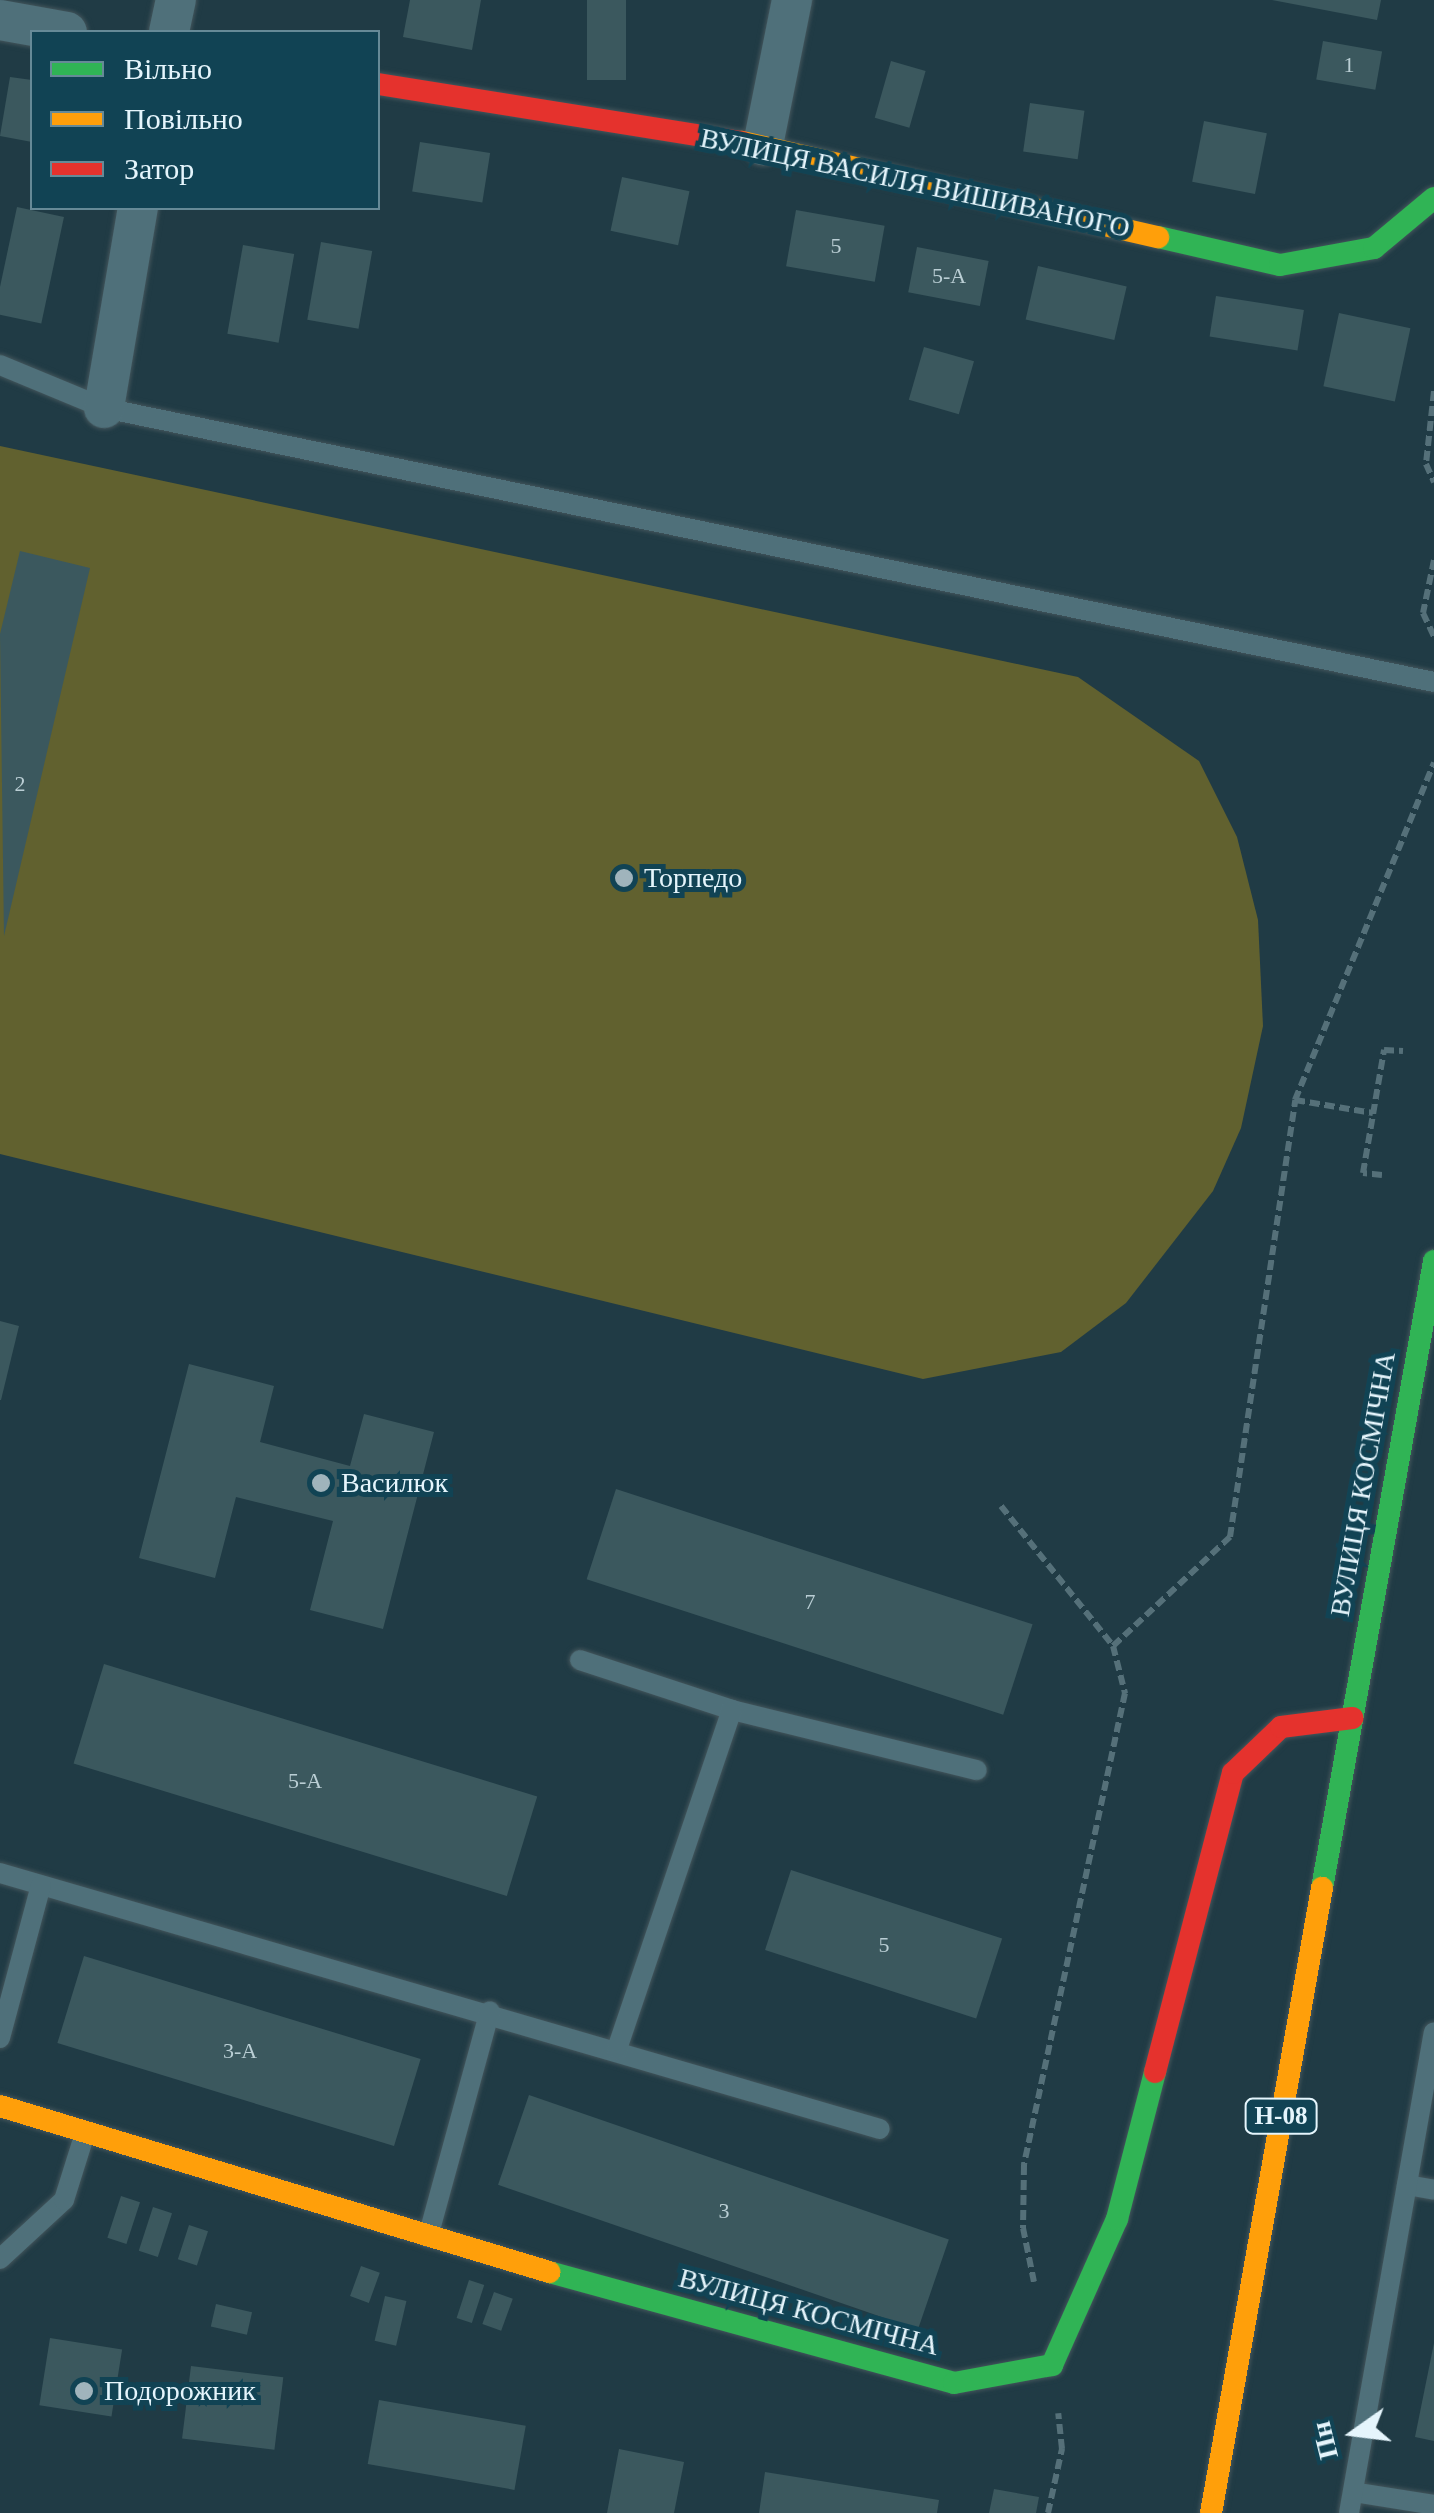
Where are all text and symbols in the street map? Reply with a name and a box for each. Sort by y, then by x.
legend [30,30,380,210]
text: Вільно [124,52,212,85]
house number: 1 [1344,52,1355,78]
text: Повільно [124,102,243,135]
street label: ВУЛИЦЯ ВАСИЛЯ ВИШИВАНОГО [697,121,1133,245]
text: Затор [124,152,194,185]
house number: 5 [830,233,841,259]
house number: 5-А [932,263,966,289]
house number: 2 [14,771,26,797]
place label: Торпедо [644,861,742,895]
marker: Торпедо [613,867,635,889]
street label: ВУЛИЦЯ КОСМІЧНА [1323,1349,1403,1619]
place label: Василюк [341,1466,448,1500]
marker: Василюк [310,1472,332,1494]
house number: 7 [804,1589,816,1615]
house number: 5-А [288,1768,322,1794]
house number: 5 [879,1932,890,1958]
house number: 3-А [223,2038,257,2064]
road number: Н-08 [1244,2096,1318,2136]
house number: 3 [719,2198,730,2224]
street label: ВУЛИЦЯ КОСМІЧНА [675,2261,943,2363]
place label: Подорожник [104,2374,256,2408]
marker: Подорожник [73,2380,95,2402]
north arrow [1304,2383,1404,2483]
text: Пн [1305,2418,1344,2463]

